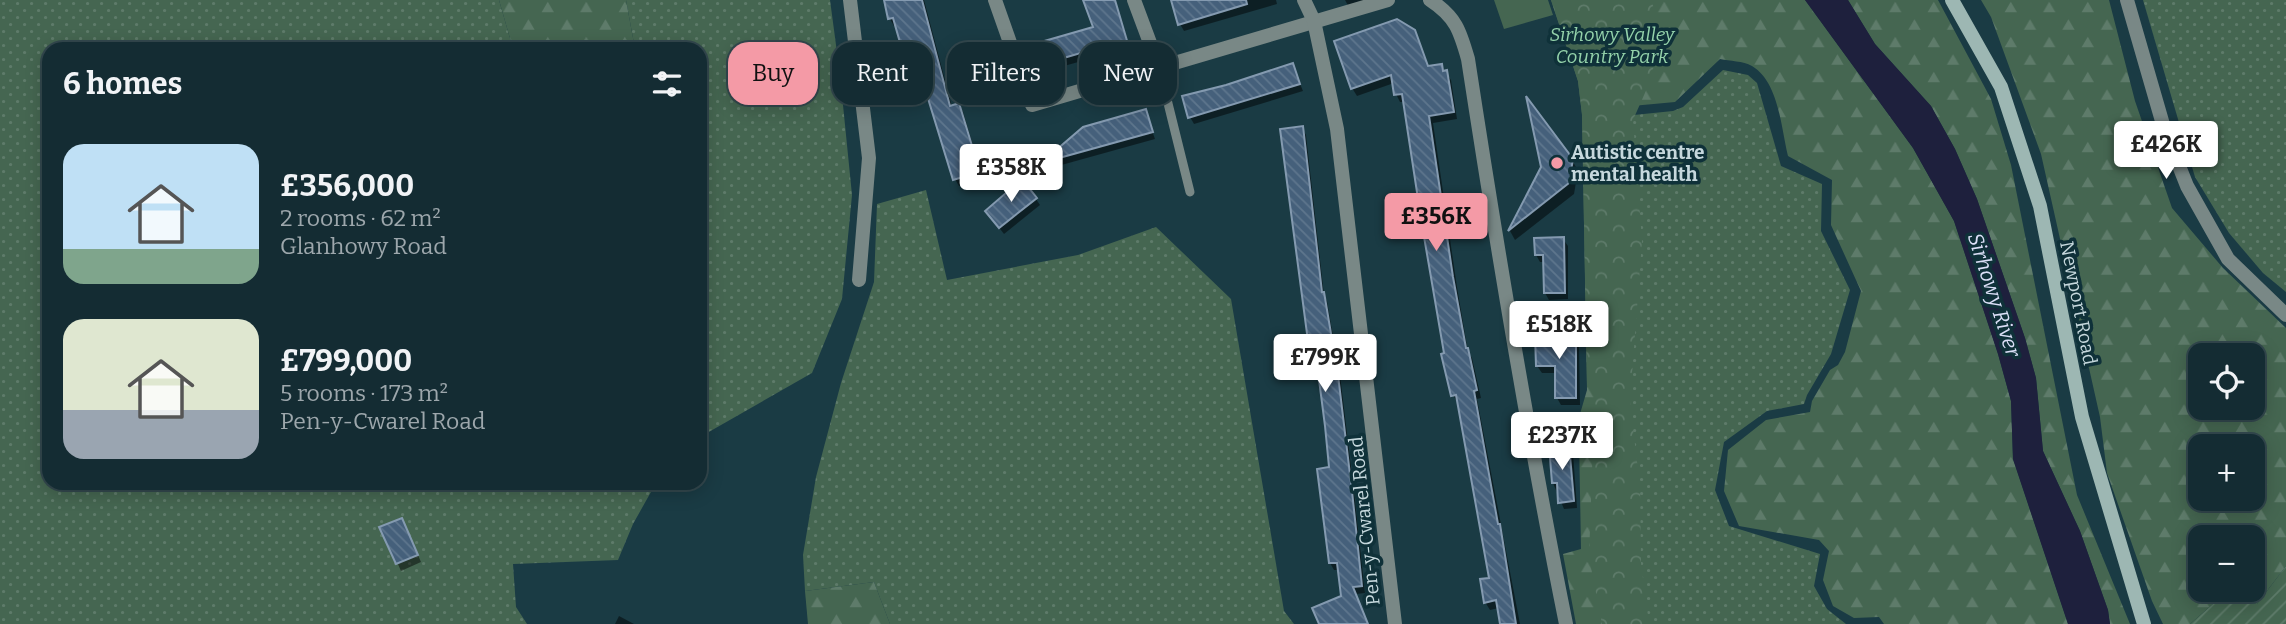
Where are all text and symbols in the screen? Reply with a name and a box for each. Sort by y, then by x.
park label: Sirhowy Valley Country Park [1549,23,1676,68]
chip: Buy [728,42,818,105]
chip: Rent [832,42,933,105]
chip: Filters [947,42,1065,105]
chip: New [1079,42,1177,105]
icon: filters [648,65,686,103]
text: 6 homes [63,66,182,102]
pin: £426K [2117,122,2215,181]
text: £426K [2130,130,2202,158]
place label: Autistic centre mental health [1571,141,1704,186]
pin: £358K [962,144,1060,204]
text: £358K [976,153,1046,181]
marker: Autistic centre mental health [1549,155,1565,171]
text: £356,000 [280,168,414,204]
icon: home [119,172,203,256]
pin: £356K [1387,194,1485,253]
text: £356K [1401,202,1471,230]
text: 2 rooms · 62 m² [280,204,441,232]
water label: Sirhowy River [1962,230,2027,362]
text: Glanhowy Road [280,232,447,260]
street label: Newport Road [2055,239,2102,367]
pin: £518K [1510,302,1608,361]
text: £518K [1525,310,1593,338]
pin: £799K [1276,334,1374,394]
text: £799,000 [280,343,412,379]
text: £799K [1290,343,1360,371]
map controls [2188,343,2265,602]
button: locate [2188,343,2265,420]
icon: home [119,347,203,431]
text: 5 rooms · 173 m² [280,379,448,407]
text: Pen-y-Cwarel Road [280,407,485,435]
pin: £237K [1513,412,1611,472]
text: £237K [1527,421,1597,449]
button: + [2188,434,2265,511]
street label: Pen-y-Cwarel Road [1344,435,1385,607]
button: − [2188,525,2265,602]

